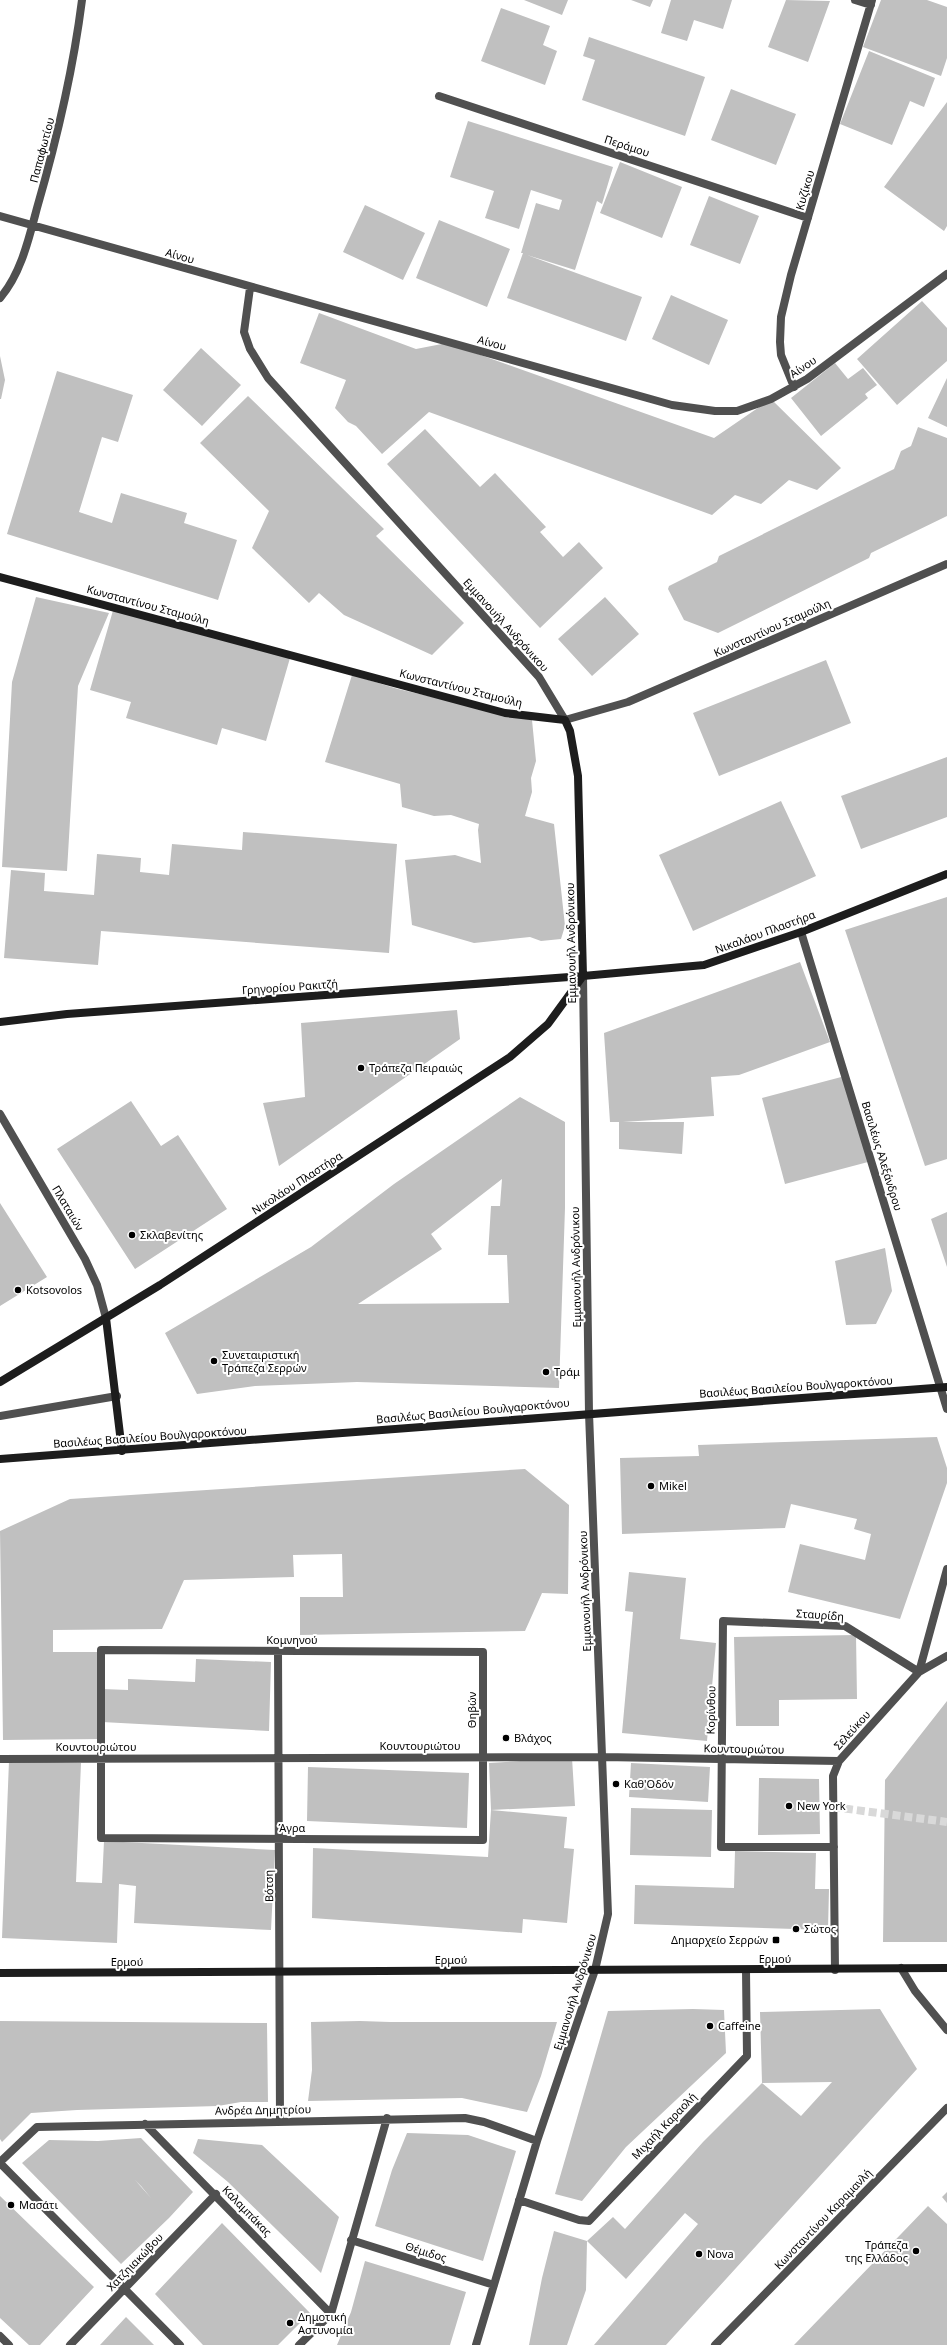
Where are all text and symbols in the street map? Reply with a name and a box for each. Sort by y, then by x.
street label: Παπαφωτίου [26,115,57,184]
street label: Περάμου [603,131,652,160]
street label: Κυζίκου [792,168,817,212]
street label: Αίνου [164,244,196,267]
street label: Αίνου [476,331,508,354]
street label: Αίνου [786,352,819,381]
street label: Εμμανουήλ Ανδρόνικου [460,575,552,675]
street label: Κωνσταντίνου Σταμούλη [85,581,211,628]
street label: Κωνσταντίνου Σταμούλη [711,595,833,660]
street label: Κωνσταντίνου Σταμούλη [398,665,524,710]
street label: Εμμανουήλ Ανδρόνικου [562,882,579,1004]
street label: Νικαλάου Πλαστήρα [713,906,817,957]
street label: Γρηγορίου Ρακιτζή [241,976,338,997]
place label: Τράπεζα Πειραιώς [369,1060,463,1075]
marker: Τράπεζα Πειραιώς [356,1063,366,1073]
street label: Βασιλέως Αλεξάνδρου [859,1099,906,1213]
street label: Νικολάου Πλαστήρα [248,1148,345,1218]
street label: Πλαταιών [49,1182,88,1233]
street label: Εμμανουήλ Ανδρόνικου [567,1206,584,1328]
place label: Σκλαβενίτης [140,1227,203,1242]
marker: Σκλαβενίτης [127,1230,137,1240]
place label: Kotsovolos [26,1282,82,1297]
marker: Kotsovolos [13,1285,23,1295]
place label: Συνεταιριστική Τράπεζα Σερρών [222,1347,307,1375]
marker: Συνεταιριστική Τράπεζα Σερρών [209,1356,219,1366]
place label: Τράμ [554,1364,580,1379]
marker: Τράμ [541,1367,551,1377]
street label: Βασιλέως Βασιλείου Βουλγαροκτόνου [699,1372,893,1401]
street label: Βασιλέως Βασιλείου Βουλγαροκτόνου [376,1395,570,1426]
street label: Βασιλέως Βασιλείου Βουλγαροκτόνου [53,1422,247,1451]
place label: Mikel [659,1478,687,1493]
marker: Mikel [646,1481,656,1491]
street label: Εμμανουήλ Ανδρόνικου [575,1530,594,1652]
street label: Σταυρίδη [796,1605,844,1624]
street label: Κομνηνού [266,1632,318,1647]
street label: Κορίνθου [703,1685,718,1735]
street label: Θηβών [464,1692,479,1728]
street label: Σελεύκου [830,1707,873,1753]
place label: Βλάχος [514,1730,552,1745]
marker: Βλάχος [501,1733,511,1743]
street label: Κουντουριώτου [379,1738,461,1753]
street label: Κουντουριώτου [55,1739,137,1754]
street label: Κουντουριώτου [703,1740,785,1757]
place label: Καθ'Οδόν [624,1776,674,1791]
marker: Καθ'Οδόν [611,1779,621,1789]
place label: New York [797,1798,846,1813]
marker: New York [784,1801,794,1811]
street label: Άγρα [279,1820,306,1835]
street label: Βότση [261,1870,276,1902]
place label: Σώτος [804,1921,836,1936]
marker: Σώτος [791,1924,801,1934]
street label: Εμμανουήλ Ανδρόνικου [550,1932,599,2052]
place label: Δημαρχείο Σερρών [671,1932,768,1947]
marker: Δημαρχείο Σερρών [771,1935,781,1945]
street label: Ερμού [759,1951,791,1966]
street label: Ερμού [435,1952,467,1967]
street label: Ερμού [111,1954,143,1969]
place label: Caffeine [718,2018,761,2033]
marker: Caffeine [705,2021,715,2031]
street label: Μιχαήλ Καραολή [628,2089,699,2162]
street label: Ανδρέα Δημητρίου [215,2101,311,2118]
street label: Κωνσταντίνου Καραμανλή [771,2165,875,2272]
street label: Καλαμπάκας [219,2182,275,2239]
place label: Μασάτι [19,2197,58,2212]
marker: Μασάτι [6,2200,16,2210]
street label: Χατζηιακώβου [103,2229,166,2294]
place label: Τράπεζα της Ελλάδος [845,2237,908,2265]
street label: Θέμιδος [404,2238,449,2265]
place label: Nova [707,2246,734,2261]
marker: Τράπεζα της Ελλάδος [911,2246,921,2256]
marker: Nova [694,2249,704,2259]
place label: Δημοτική Αστυνομία [298,2309,353,2337]
marker: Δημοτική Αστυνομία [285,2318,295,2328]

